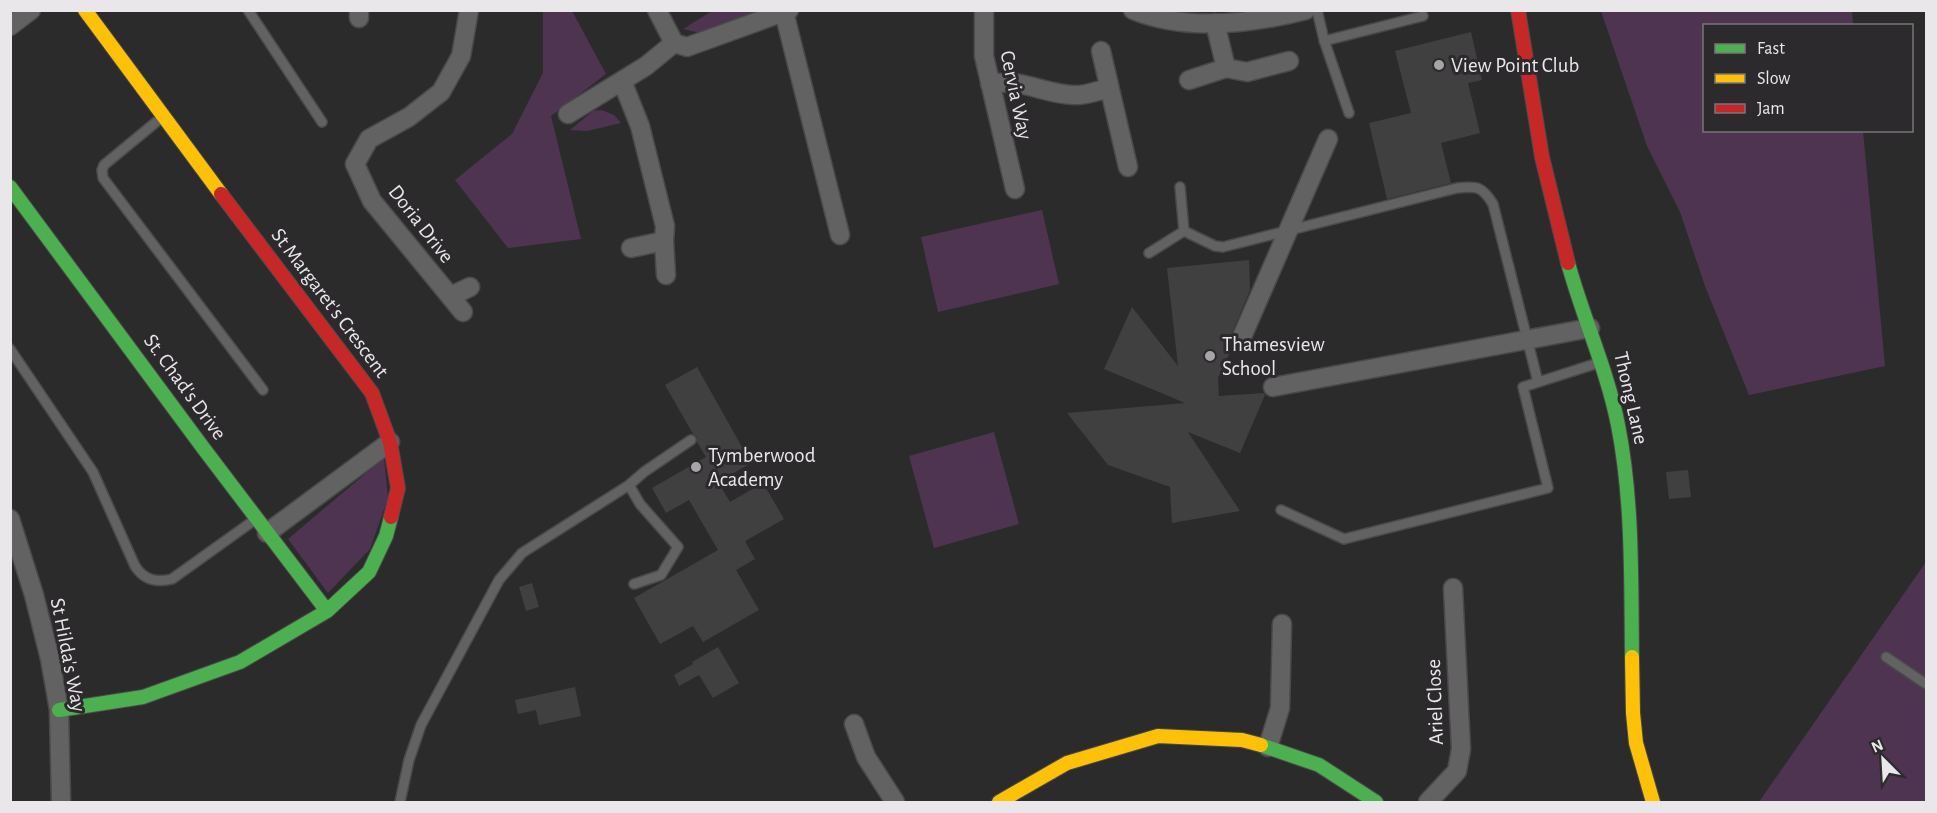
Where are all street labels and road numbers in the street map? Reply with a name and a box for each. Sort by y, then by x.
street label: Cervia Way [996,49,1036,141]
street label: Doria Drive [384,181,458,267]
street label: St Margaret's Crescent [267,225,393,382]
street label: St. Chad's Drive [140,330,230,444]
street label: Thong Lane [1610,350,1652,446]
street label: St Hilda's Way [47,596,89,714]
street label: Ariel Close [1423,659,1447,745]

